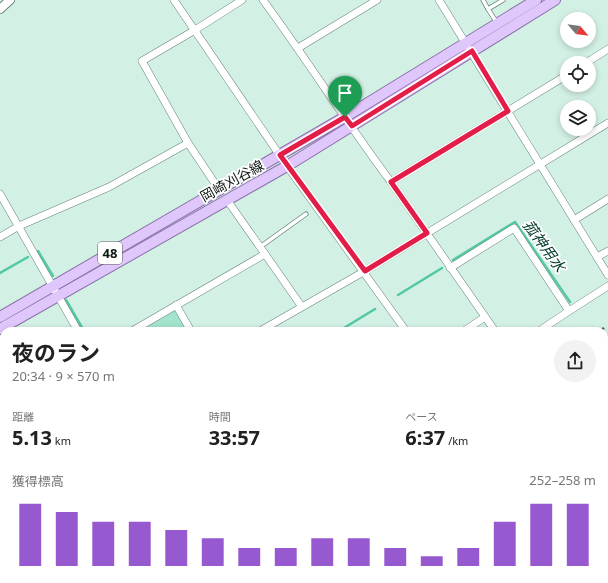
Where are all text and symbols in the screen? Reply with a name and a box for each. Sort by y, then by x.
north arrow [560,12,596,48]
map controls [560,12,596,136]
button: locate [560,56,596,92]
pin [328,76,362,117]
icon: arrive [334,82,356,104]
button: layers [560,100,596,136]
street label: 岡崎刈谷線 [197,155,267,206]
water label: 菰神用水 [519,215,572,277]
road number: 48 [98,242,122,264]
text: 夜のラン [12,337,100,367]
button: share [554,340,596,382]
text: 20:34 · 9 × 570 m [12,367,115,385]
text: 距離 [12,409,34,424]
text: 時間 [209,409,231,424]
text: ペース [405,409,438,424]
text: 5.13 [12,424,52,451]
text: 33:57 [209,424,260,451]
text: 6:37 [405,424,445,451]
text: km [52,433,71,448]
text: /km [445,433,468,448]
text: 252–258 m [529,471,596,489]
text: 獲得標高 [12,472,64,490]

